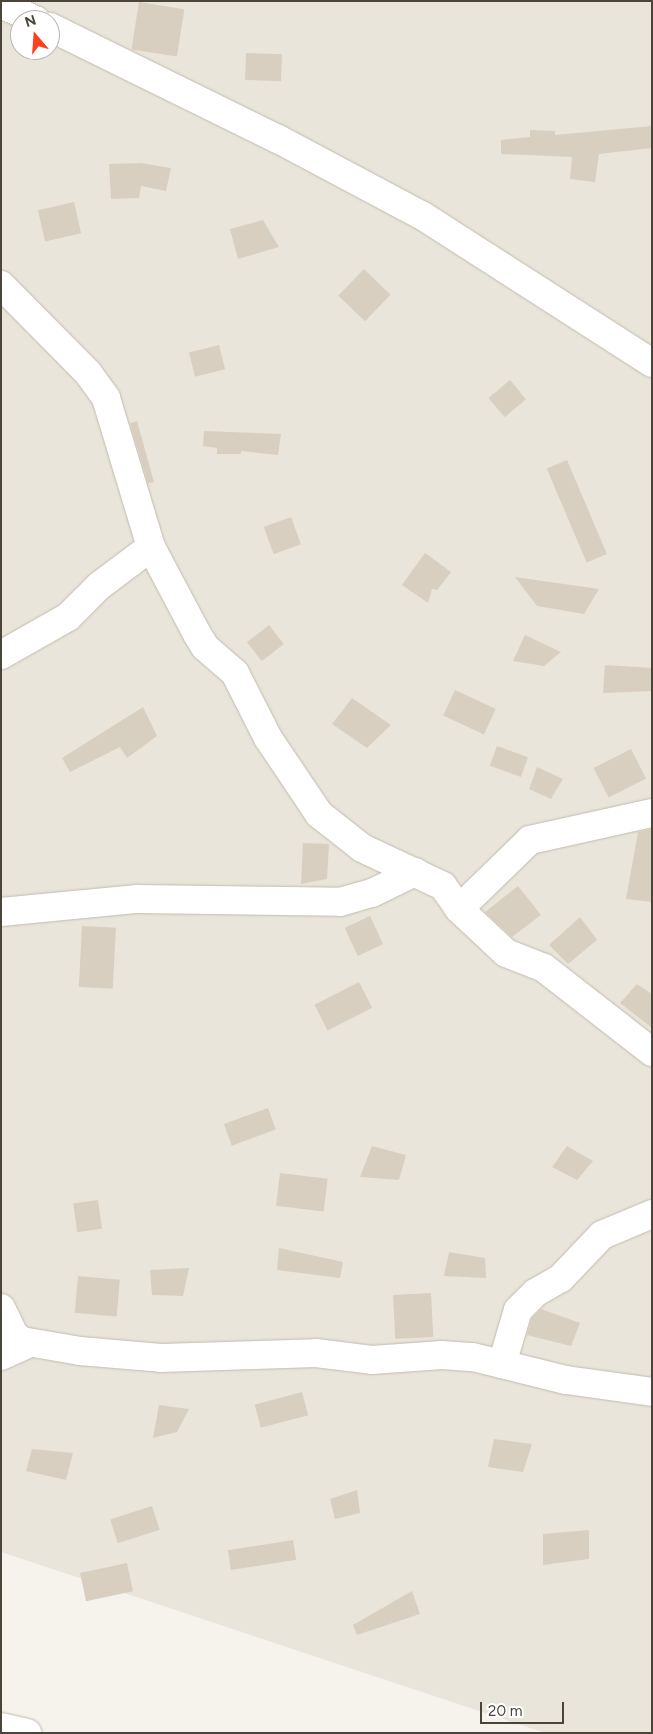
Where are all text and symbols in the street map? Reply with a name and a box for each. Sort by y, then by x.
north arrow [10,10,60,60]
text: N [23,11,38,31]
scale bar [483,1692,567,1724]
text: 20 m [488,1702,522,1720]

